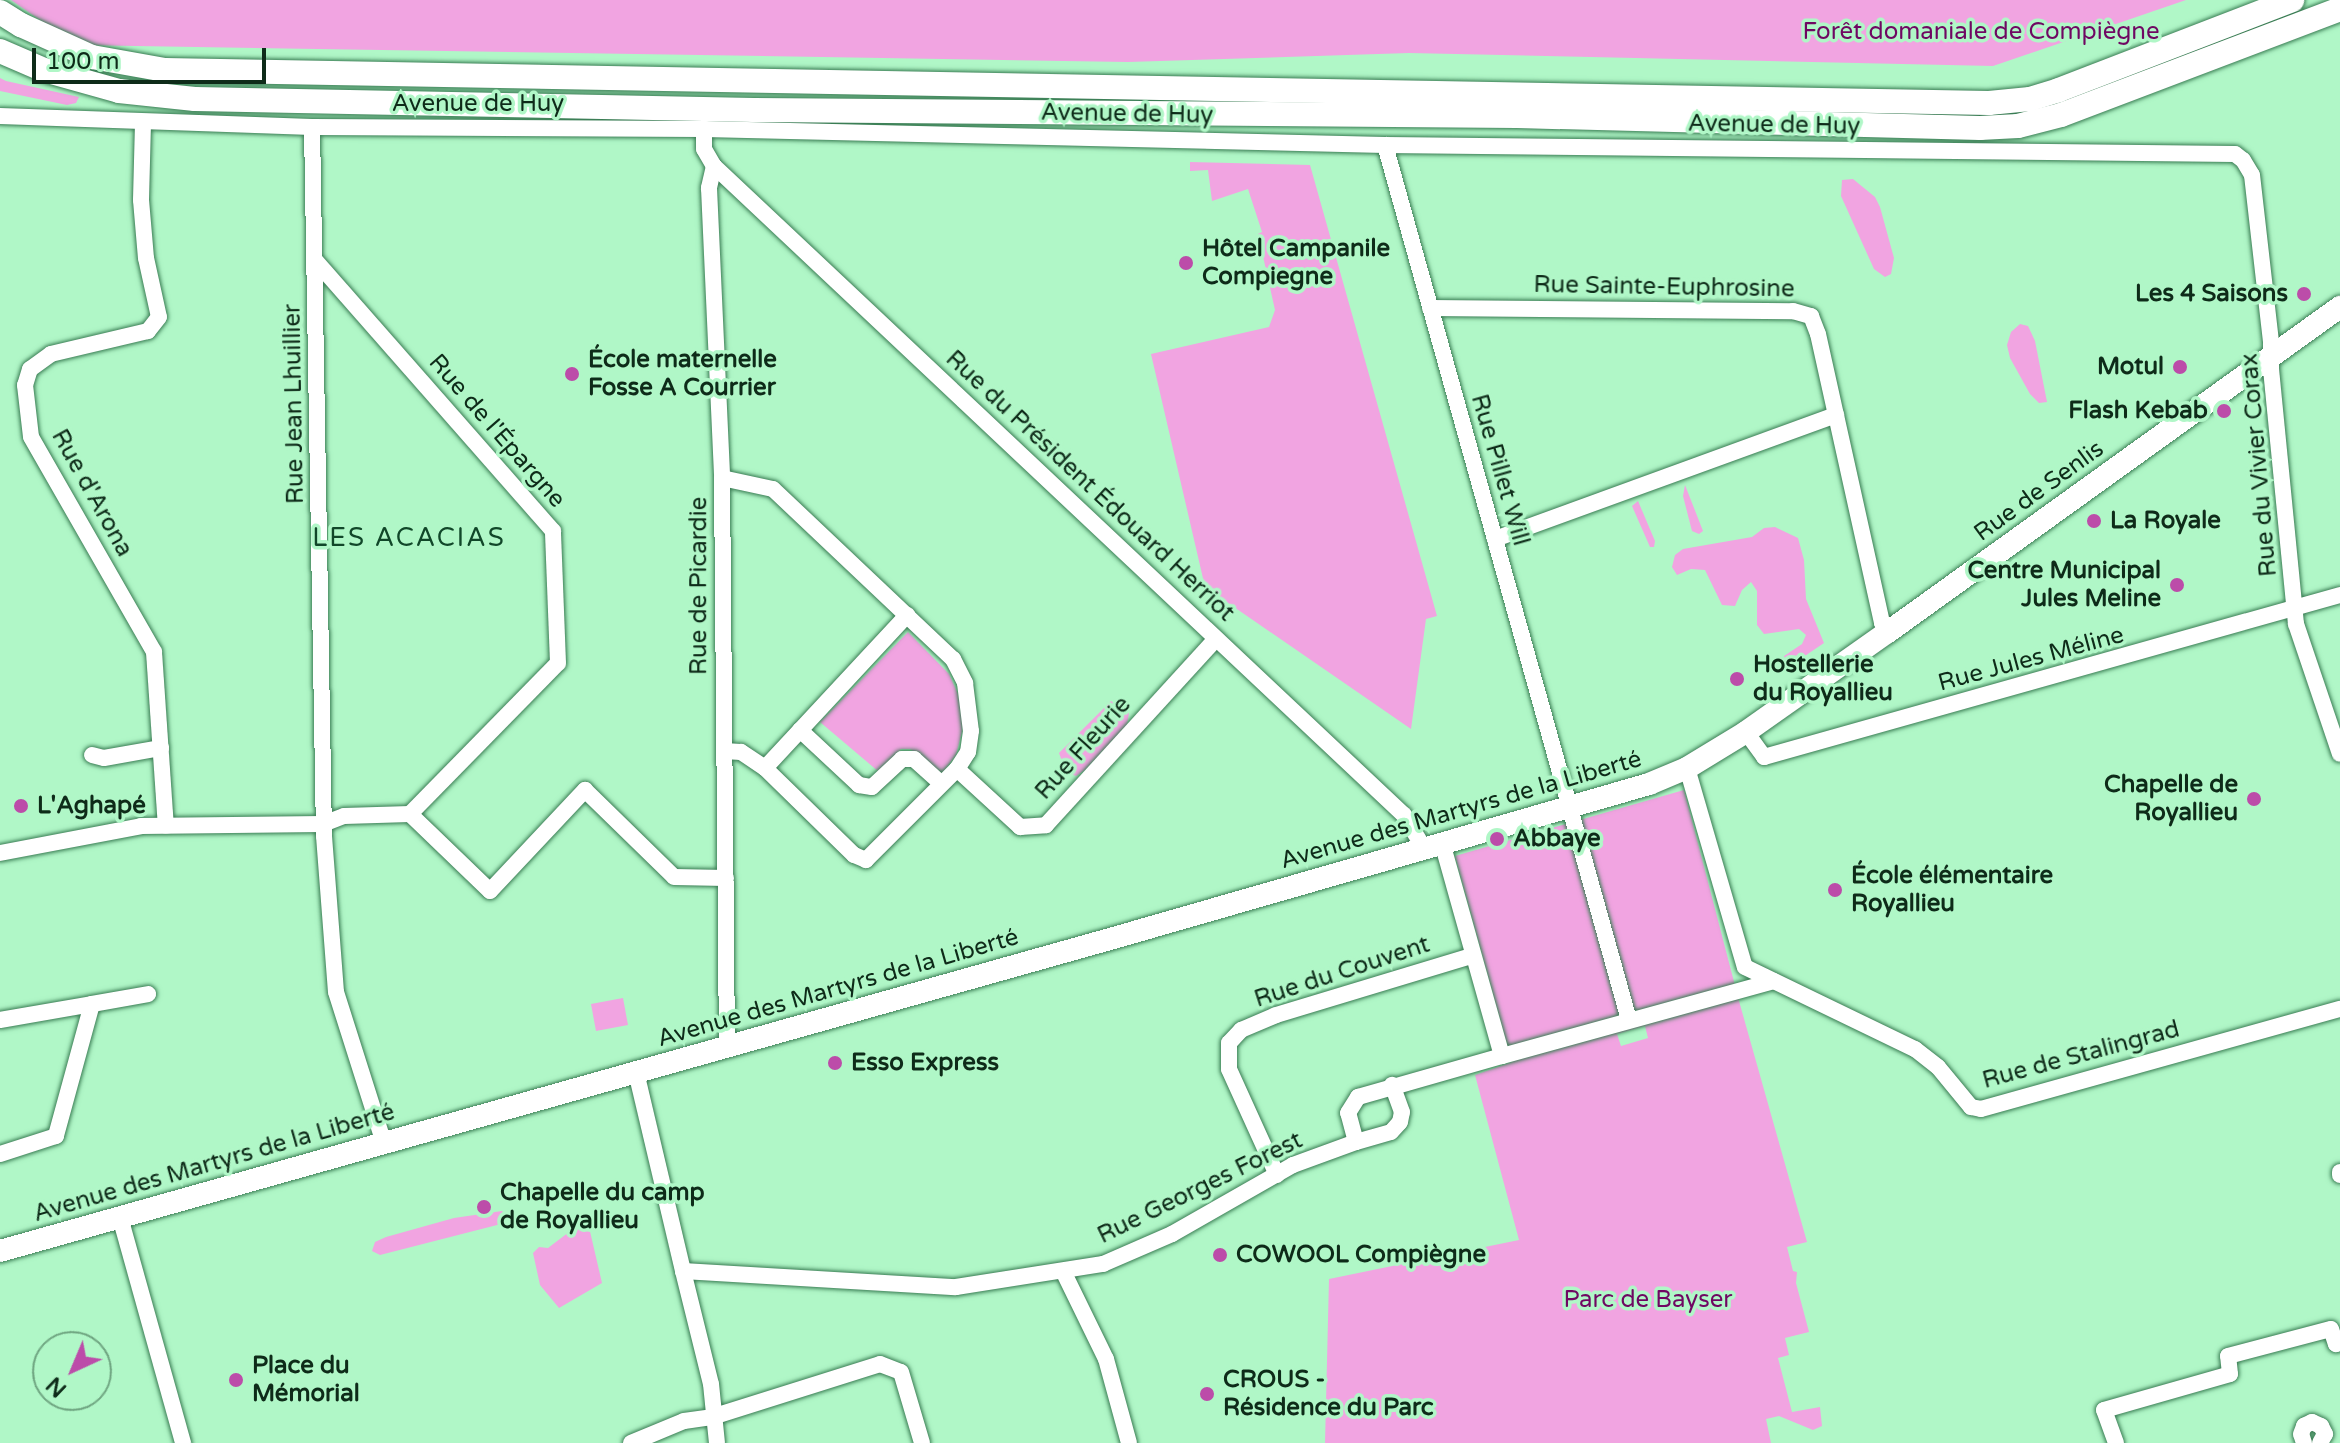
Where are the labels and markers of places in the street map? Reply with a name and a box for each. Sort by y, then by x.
place label: Hôtel Campanile Compiegne [1202,235,1390,291]
marker: Hôtel Campanile Compiegne [1177,254,1195,272]
place label: Les 4 Saisons [2135,280,2288,308]
marker: Les 4 Saisons [2295,285,2313,303]
place label: École maternelle Fosse A Courrier [588,346,777,402]
place label: Motul [2097,353,2164,381]
marker: Motul [2171,358,2189,376]
marker: École maternelle Fosse A Courrier [563,365,581,383]
place label: Flash Kebab [2068,397,2208,425]
marker: Flash Kebab [2215,402,2233,420]
place label: La Royale [2110,507,2221,535]
marker: La Royale [2085,512,2103,530]
place label: Centre Municipal Jules Meline [1968,557,2161,613]
marker: Centre Municipal Jules Meline [2168,576,2186,594]
place label: Hostellerie du Royallieu [1753,651,1893,707]
marker: Hostellerie du Royallieu [1728,670,1746,688]
place label: Chapelle de Royallieu [2104,771,2238,827]
marker: Chapelle de Royallieu [2245,790,2263,808]
place label: L'Aghapé [37,792,146,820]
marker: L'Aghapé [12,797,30,815]
place label: Abbaye [1513,825,1601,853]
marker: Abbaye [1488,830,1506,848]
place label: École élémentaire Royallieu [1851,862,2053,918]
marker: École élémentaire Royallieu [1826,881,1844,899]
place label: Esso Express [851,1049,999,1077]
marker: Esso Express [826,1054,844,1072]
place label: Chapelle du camp de Royallieu [500,1179,705,1235]
marker: Chapelle du camp de Royallieu [475,1198,493,1216]
place label: COWOOL Compiègne [1236,1241,1486,1269]
marker: COWOOL Compiègne [1211,1246,1229,1264]
place label: Place du Mémorial [252,1352,360,1408]
place label: CROUS - Résidence du Parc [1223,1366,1434,1422]
marker: Place du Mémorial [227,1371,245,1389]
marker: CROUS - Résidence du Parc [1198,1385,1216,1403]

